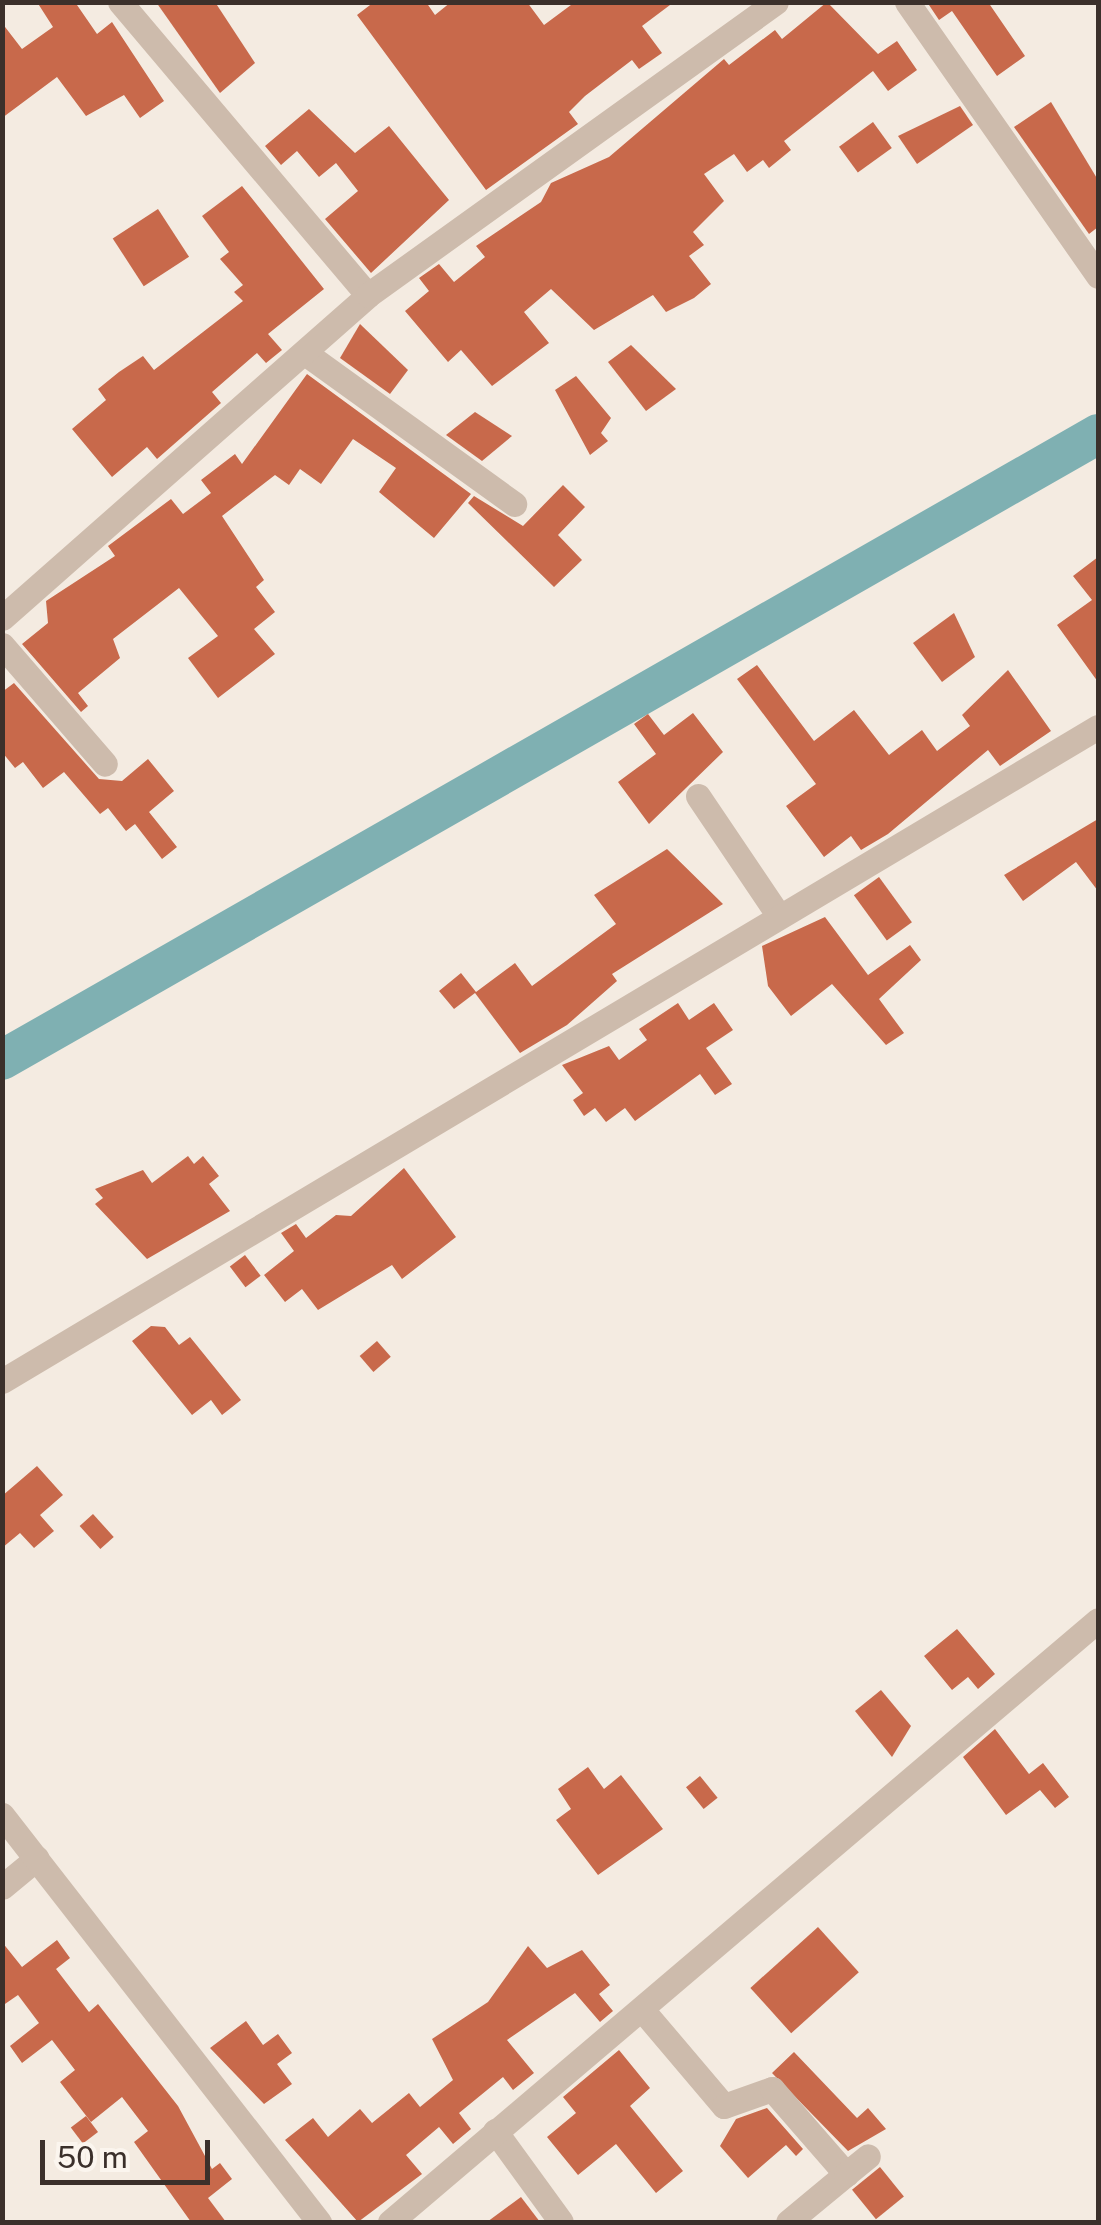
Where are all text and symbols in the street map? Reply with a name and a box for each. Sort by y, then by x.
scale bar [45,2120,215,2182]
text: 50 m [57,2139,128,2175]

